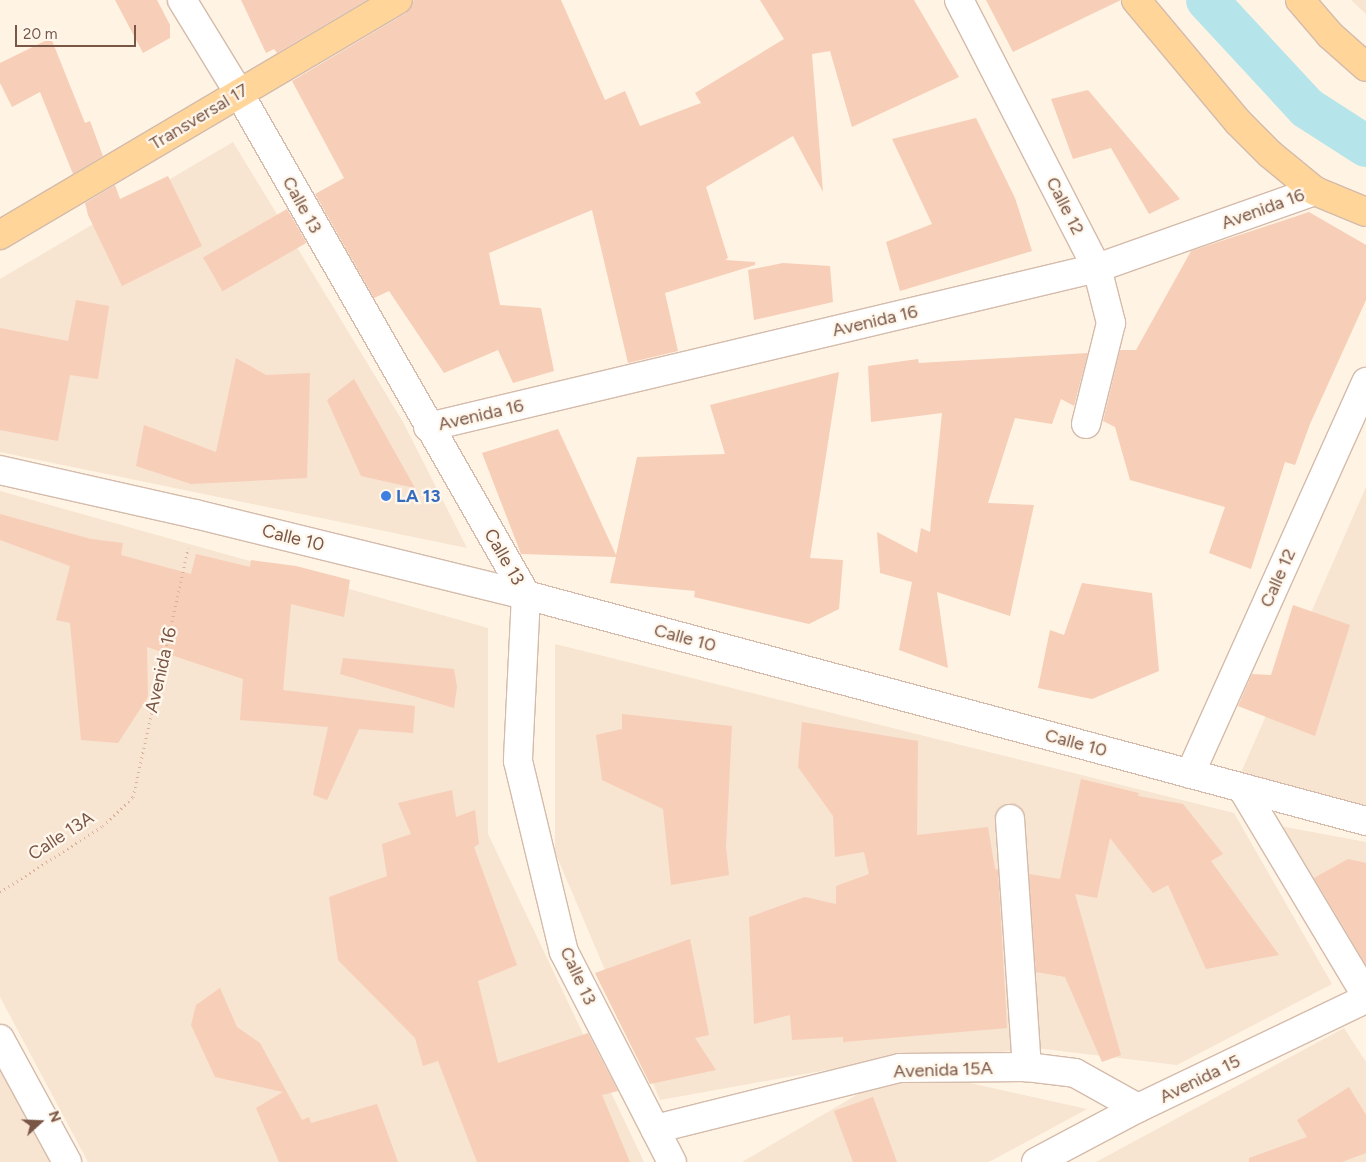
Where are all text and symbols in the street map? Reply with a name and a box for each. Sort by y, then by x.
scale bar [18,15,139,47]
text: 20 m [23,25,57,43]
street label: Transversal 17 [146,79,252,155]
street label: Calle 13 [278,173,326,237]
street label: Calle 12 [1041,174,1089,238]
street label: Avenida 16 [1218,184,1308,234]
street label: Avenida 16 [830,301,920,341]
street label: Avenida 16 [436,395,526,435]
place label: LA 13 [396,485,440,507]
marker: LA 13 [380,490,392,502]
street label: Calle 10 [260,520,326,556]
street label: Calle 13 [479,525,529,589]
street label: Calle 12 [1256,545,1300,611]
street label: Calle 10 [652,619,718,657]
street label: Avenida 16 [141,625,181,715]
street label: Calle 10 [1043,724,1109,762]
street label: Calle 13A [24,807,98,865]
street label: Calle 13 [555,944,601,1008]
street label: Avenida 15 [1156,1050,1244,1108]
street label: Avenida 15A [893,1057,993,1083]
north arrow [15,1097,65,1147]
text: N [45,1109,64,1125]

